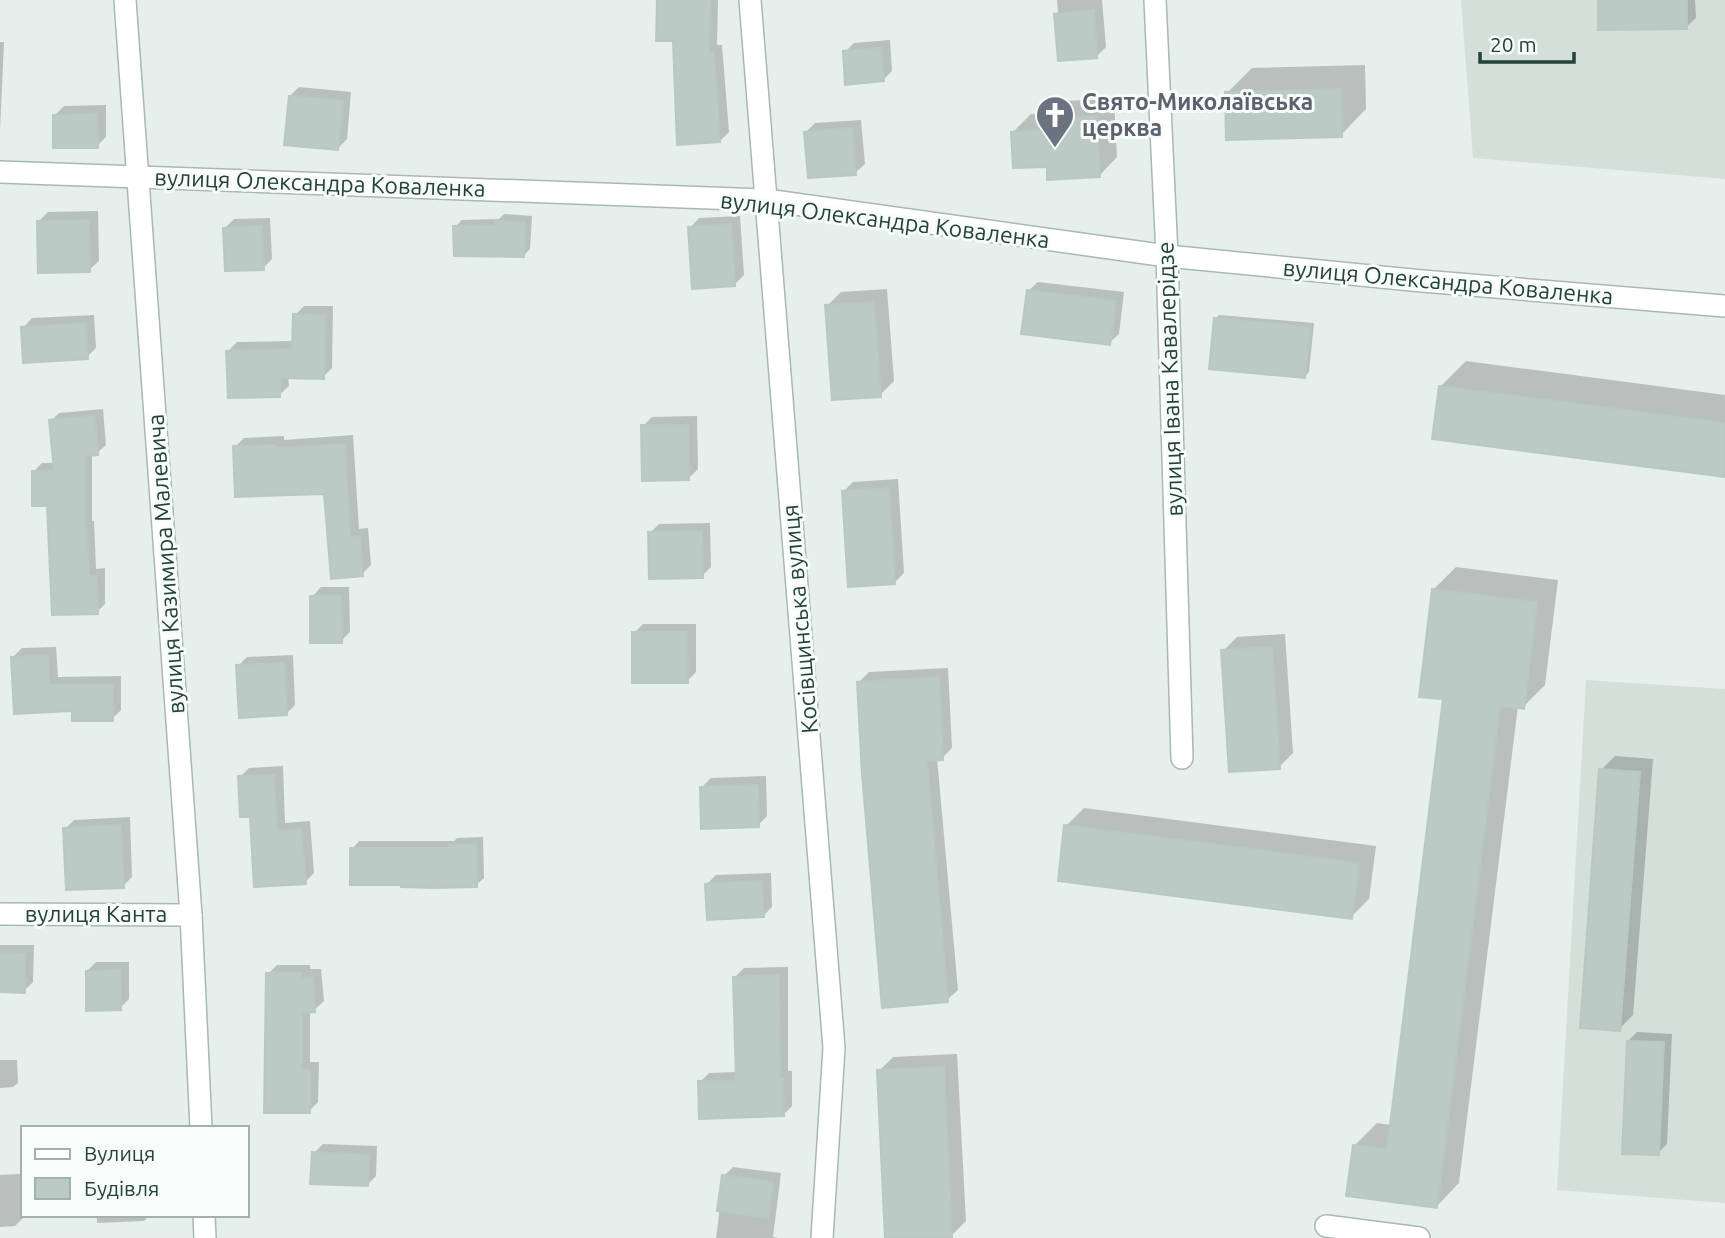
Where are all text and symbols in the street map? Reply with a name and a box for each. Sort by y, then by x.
scale bar [1480,21,1574,65]
text: 20 m [1490,32,1537,56]
place label: Свято-Миколаївська церква [1082,89,1313,140]
church icon: Свято-Миколаївська церква [1034,94,1076,149]
street label: вулиця Олександра Коваленка [154,164,486,201]
street label: вулиця Олександра Коваленка [719,187,1051,252]
street label: вулиця Івана Кавалерідзе [1152,241,1187,517]
street label: вулиця Олександра Коваленка [1282,255,1614,308]
street label: вулиця Казимира Малевича [143,413,188,715]
street label: Косівщинська вулиця [777,504,822,735]
street label: вулиця Канта [25,901,167,926]
legend [21,1126,248,1217]
text: Вулиця [84,1141,155,1165]
text: Будівля [84,1176,159,1200]

